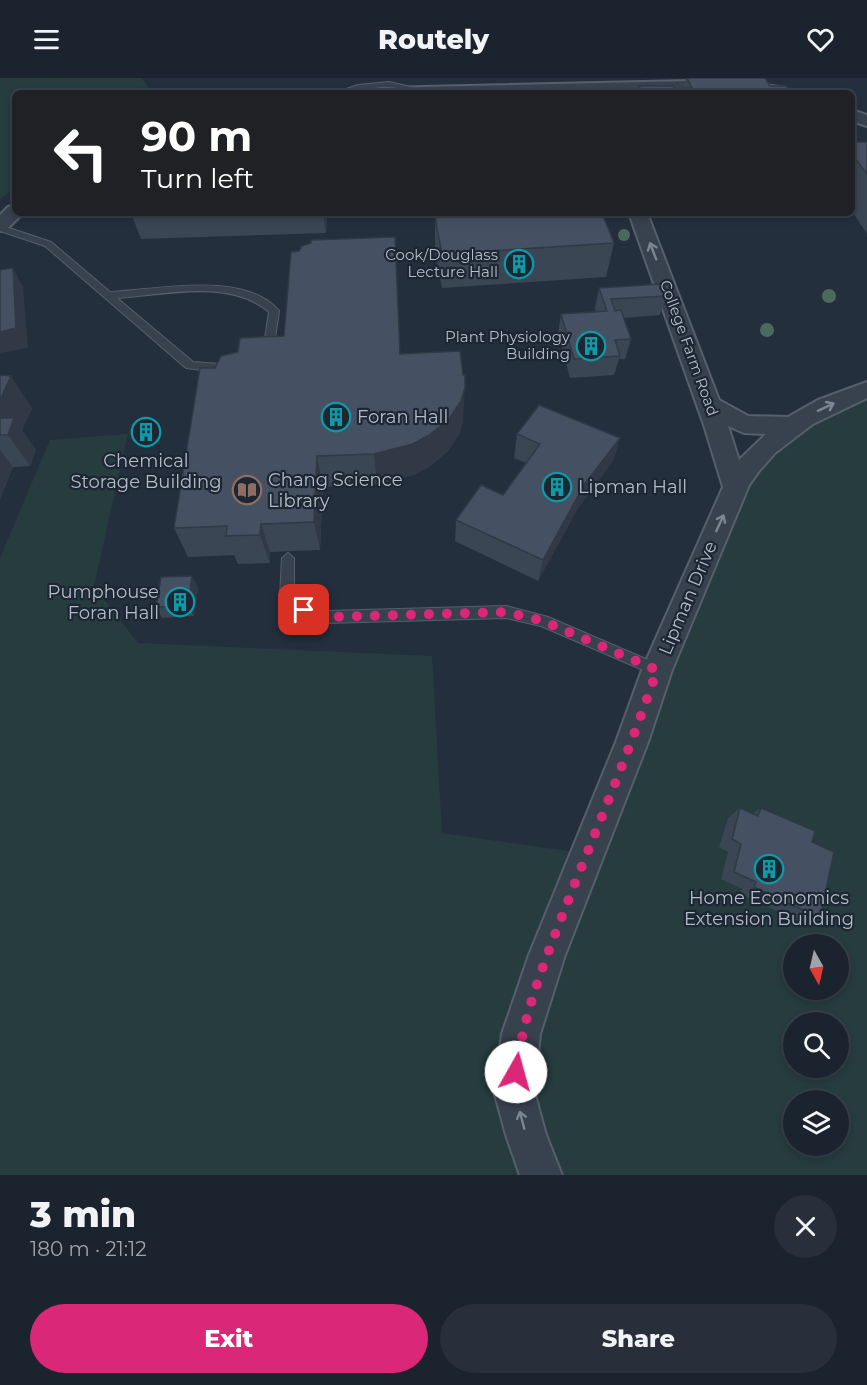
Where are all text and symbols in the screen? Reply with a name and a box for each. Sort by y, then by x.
icon: menu [30,23,63,56]
text: Routely [378,23,489,56]
icon: heart [804,23,837,56]
text: 90 m [141,110,252,162]
icon: left [42,114,120,192]
text: Turn left [141,162,254,195]
one-way arrow [647,243,658,261]
place label: Cook/Douglass Lecture Hall [385,245,498,281]
building icon: Cook/Douglass Lecture Hall [503,248,535,280]
street label: College Farm Road [656,277,723,418]
place label: Plant Physiology Building [445,327,571,363]
building icon: Plant Physiology Building [575,330,607,362]
one-way arrow [816,400,834,412]
building icon: Foran Hall [320,401,352,433]
place label: Foran Hall [357,406,448,428]
building icon: Chemical Storage Building [130,416,162,448]
place label: Chemical Storage Building [70,450,222,493]
place label: Chang Science Library [268,469,403,512]
building icon: Lipman Hall [541,471,573,503]
library icon: Chang Science Library [231,474,263,506]
place label: Lipman Hall [578,476,687,498]
one-way arrow [715,515,727,533]
street label: Lipman Drive [654,538,722,658]
place label: Pumphouse Foran Hall [47,581,159,624]
pin [278,584,329,635]
building icon: Pumphouse Foran Hall [164,586,196,618]
icon: arrive [287,593,320,626]
building icon: Home Economics Extension Building [753,853,785,885]
place label: Home Economics Extension Building [684,887,854,930]
north arrow [783,934,849,1000]
map controls [783,934,849,1156]
button: search [783,1012,849,1078]
position arrow [484,1040,548,1104]
button: layers [783,1090,849,1156]
one-way arrow [516,1111,527,1130]
text: 3 min [30,1192,136,1236]
button: close [774,1195,837,1258]
text: 180 m · 21:12 [30,1237,147,1261]
button: Exit [30,1304,428,1373]
button: Share [440,1304,837,1373]

